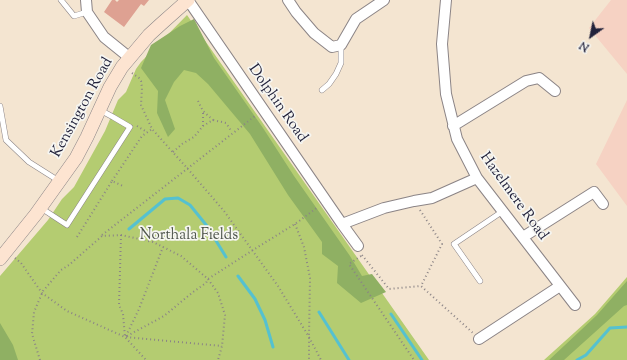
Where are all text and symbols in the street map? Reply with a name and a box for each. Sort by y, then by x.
north arrow [571,16,611,56]
text: N [576,37,593,55]
street label: Kensington Road [48,55,118,161]
street label: Dolphin Road [243,62,311,146]
street label: Hazelmere Road [475,150,551,244]
park label: Northala Fields [140,227,238,245]

